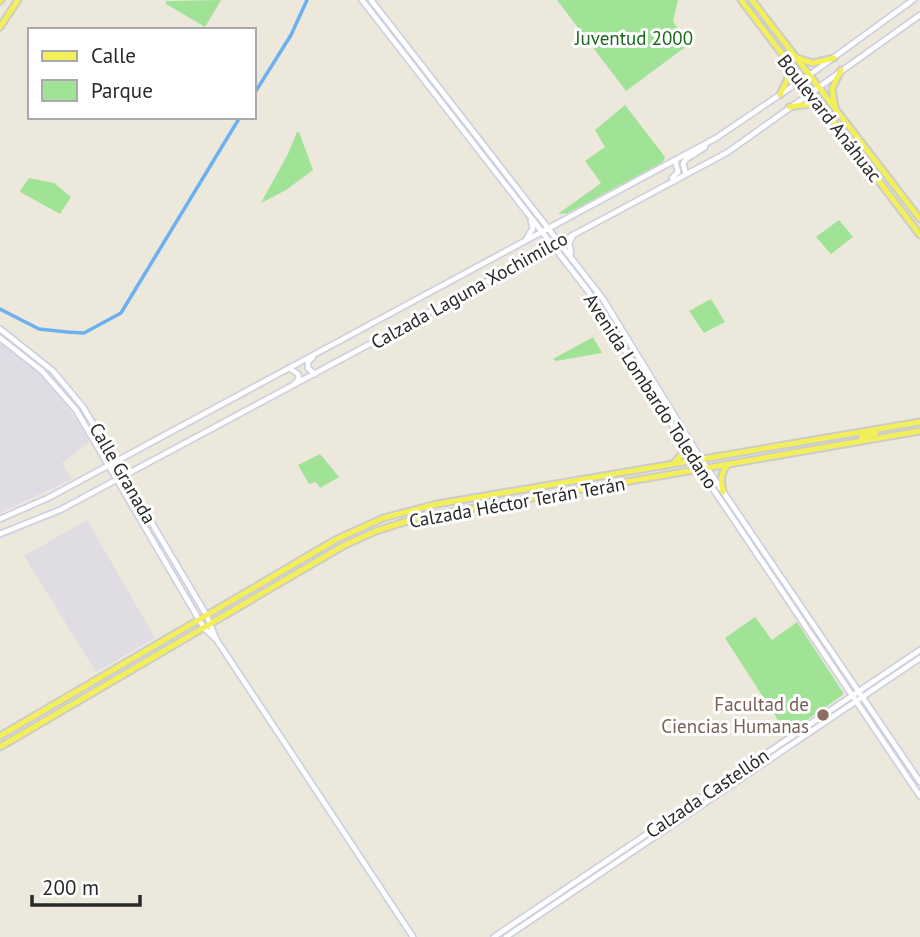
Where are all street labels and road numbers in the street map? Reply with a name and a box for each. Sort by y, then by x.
street label: Boulevard Anáhuac [773,49,887,187]
street label: Calzada Laguna Xochimilco [366,226,572,354]
street label: Avenida Lombardo Toledano [579,289,723,493]
street label: Calle Granada [84,418,162,528]
street label: Calzada Héctor Terán Terán [407,471,627,533]
street label: Calzada Castellón [641,743,773,843]

